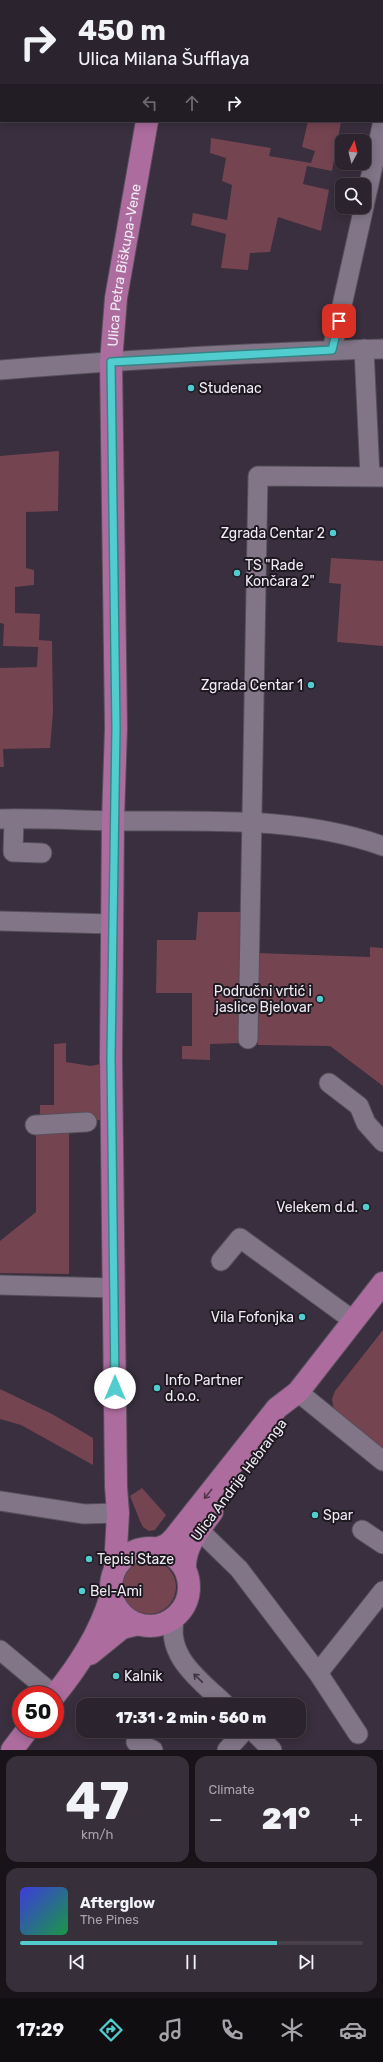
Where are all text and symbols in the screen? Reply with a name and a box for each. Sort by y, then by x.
text: 450 m [78,14,166,47]
icon: right [12,16,64,68]
text: Ulica Milana Šufflaya [78,48,249,70]
icon: left [139,92,161,114]
icon: ahead [181,92,203,114]
icon: right [223,92,245,114]
north arrow [335,134,371,170]
map controls [335,134,371,214]
button: search [335,178,371,214]
street label: Ulica Petra Biškupa-Vene [104,182,144,347]
pin [322,304,356,338]
icon: arrive [328,310,350,332]
place label: Studenac [199,380,262,397]
marker: Studenac [186,383,196,393]
place label: Zgrada Centar 2 [221,525,325,542]
marker: Zgrada Centar 2 [328,528,338,538]
place label: TS "Rade Končara 2" [245,557,315,590]
marker: TS "Rade Končara 2" [232,568,242,578]
place label: Zgrada Centar 1 [201,677,303,694]
marker: Zgrada Centar 1 [306,680,316,690]
place label: Područni vrtić i jaslice Bjelovar [214,983,313,1016]
marker: Područni vrtić i jaslice Bjelovar [315,994,325,1004]
place label: Velekem d.d. [276,1199,358,1216]
marker: Velekem d.d. [361,1202,371,1212]
place label: Vila Fofonjka [211,1309,294,1326]
marker: Vila Fofonjka [297,1312,307,1322]
position arrow [94,1367,136,1409]
place label: Info Partner d.o.o. [165,1372,244,1405]
marker: Info Partner d.o.o. [152,1383,162,1393]
street label: Ulica Andrije Hebranga [188,1416,290,1544]
one-way arrow [203,1489,212,1500]
place label: Spar [323,1507,354,1524]
marker: Spar [310,1510,320,1520]
place label: Tepisi Staze [97,1551,174,1568]
marker: Tepisi Staze [84,1554,94,1564]
place label: Bel-Ami [90,1583,142,1600]
marker: Bel-Ami [77,1586,87,1596]
place label: Kalnik [124,1668,163,1685]
marker: Kalnik [111,1671,121,1681]
one-way arrow [193,1673,203,1683]
speed limit sign: 50 [12,1686,64,1738]
text: 17:31 · 2 min · 560 m [116,1709,266,1727]
text: 47 [65,1770,129,1832]
text: Climate [209,1782,255,1797]
text: 21° [262,1801,310,1837]
text: − [209,1806,223,1833]
text: + [349,1806,363,1833]
text: km/h [81,1827,113,1842]
text: Afterglow [80,1894,155,1912]
text: The Pines [80,1912,139,1927]
icon: previous [66,1951,88,1973]
icon: pause [180,1951,202,1973]
icon: next [295,1951,317,1973]
icon: directions [97,2016,125,2044]
icon: music [157,2016,185,2044]
icon: phone [218,2016,246,2044]
icon: climate [278,2016,306,2044]
icon: car [339,2016,367,2044]
text: 17:29 [16,2019,64,2041]

